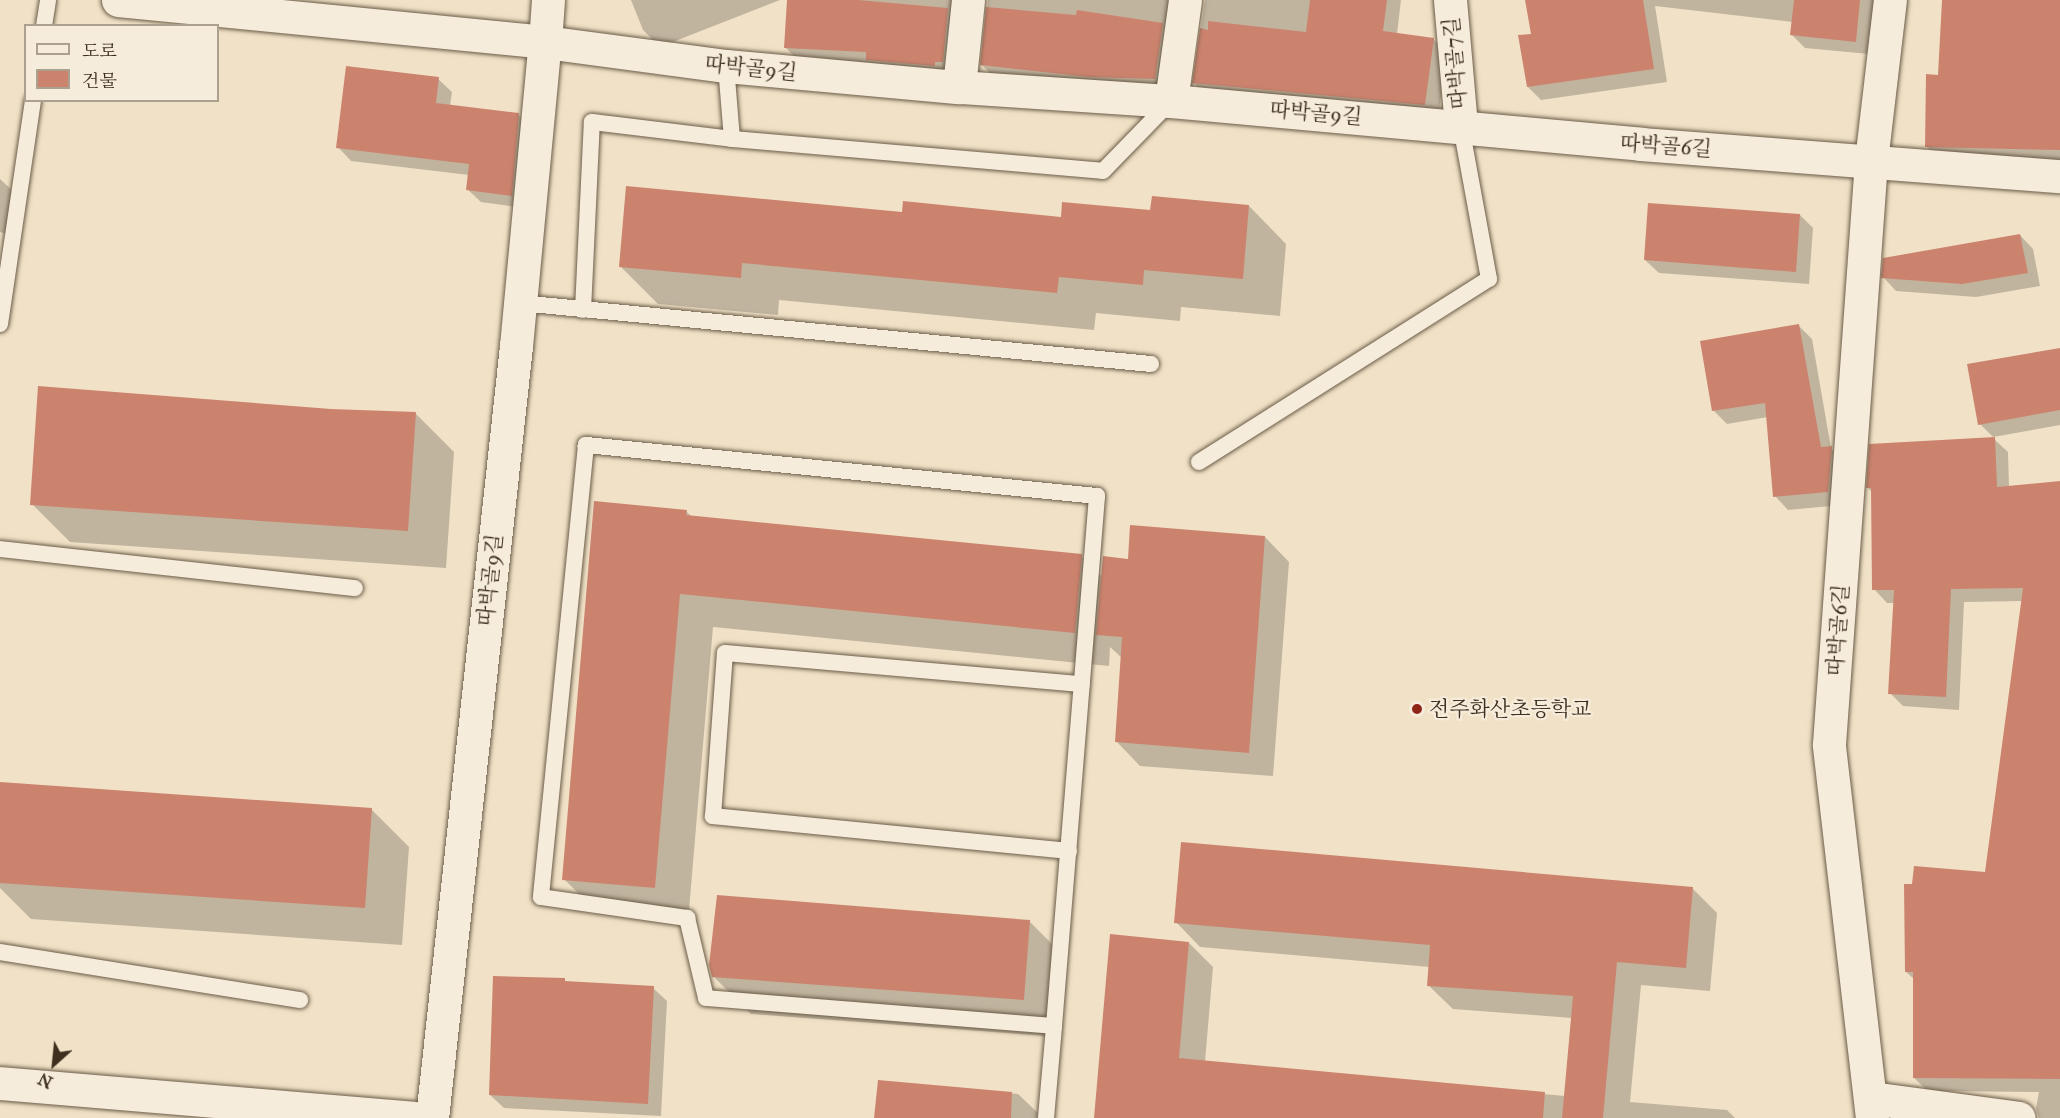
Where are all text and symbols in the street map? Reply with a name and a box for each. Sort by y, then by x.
street label: 따박골7길 [1438,16,1472,110]
legend [24,24,219,102]
text: 도로 [82,40,117,62]
street label: 따박골9길 [704,51,798,85]
text: 건물 [82,70,117,92]
street label: 따박골9길 [1269,96,1363,130]
street label: 따박골6길 [1619,130,1713,162]
street label: 따박골9길 [473,533,507,627]
street label: 따박골6길 [1822,583,1854,677]
place label: 전주화산초등학교 [1429,696,1591,722]
marker: 전주화산초등학교 [1410,702,1424,716]
north arrow [24,1034,84,1094]
text: N [35,1069,56,1092]

